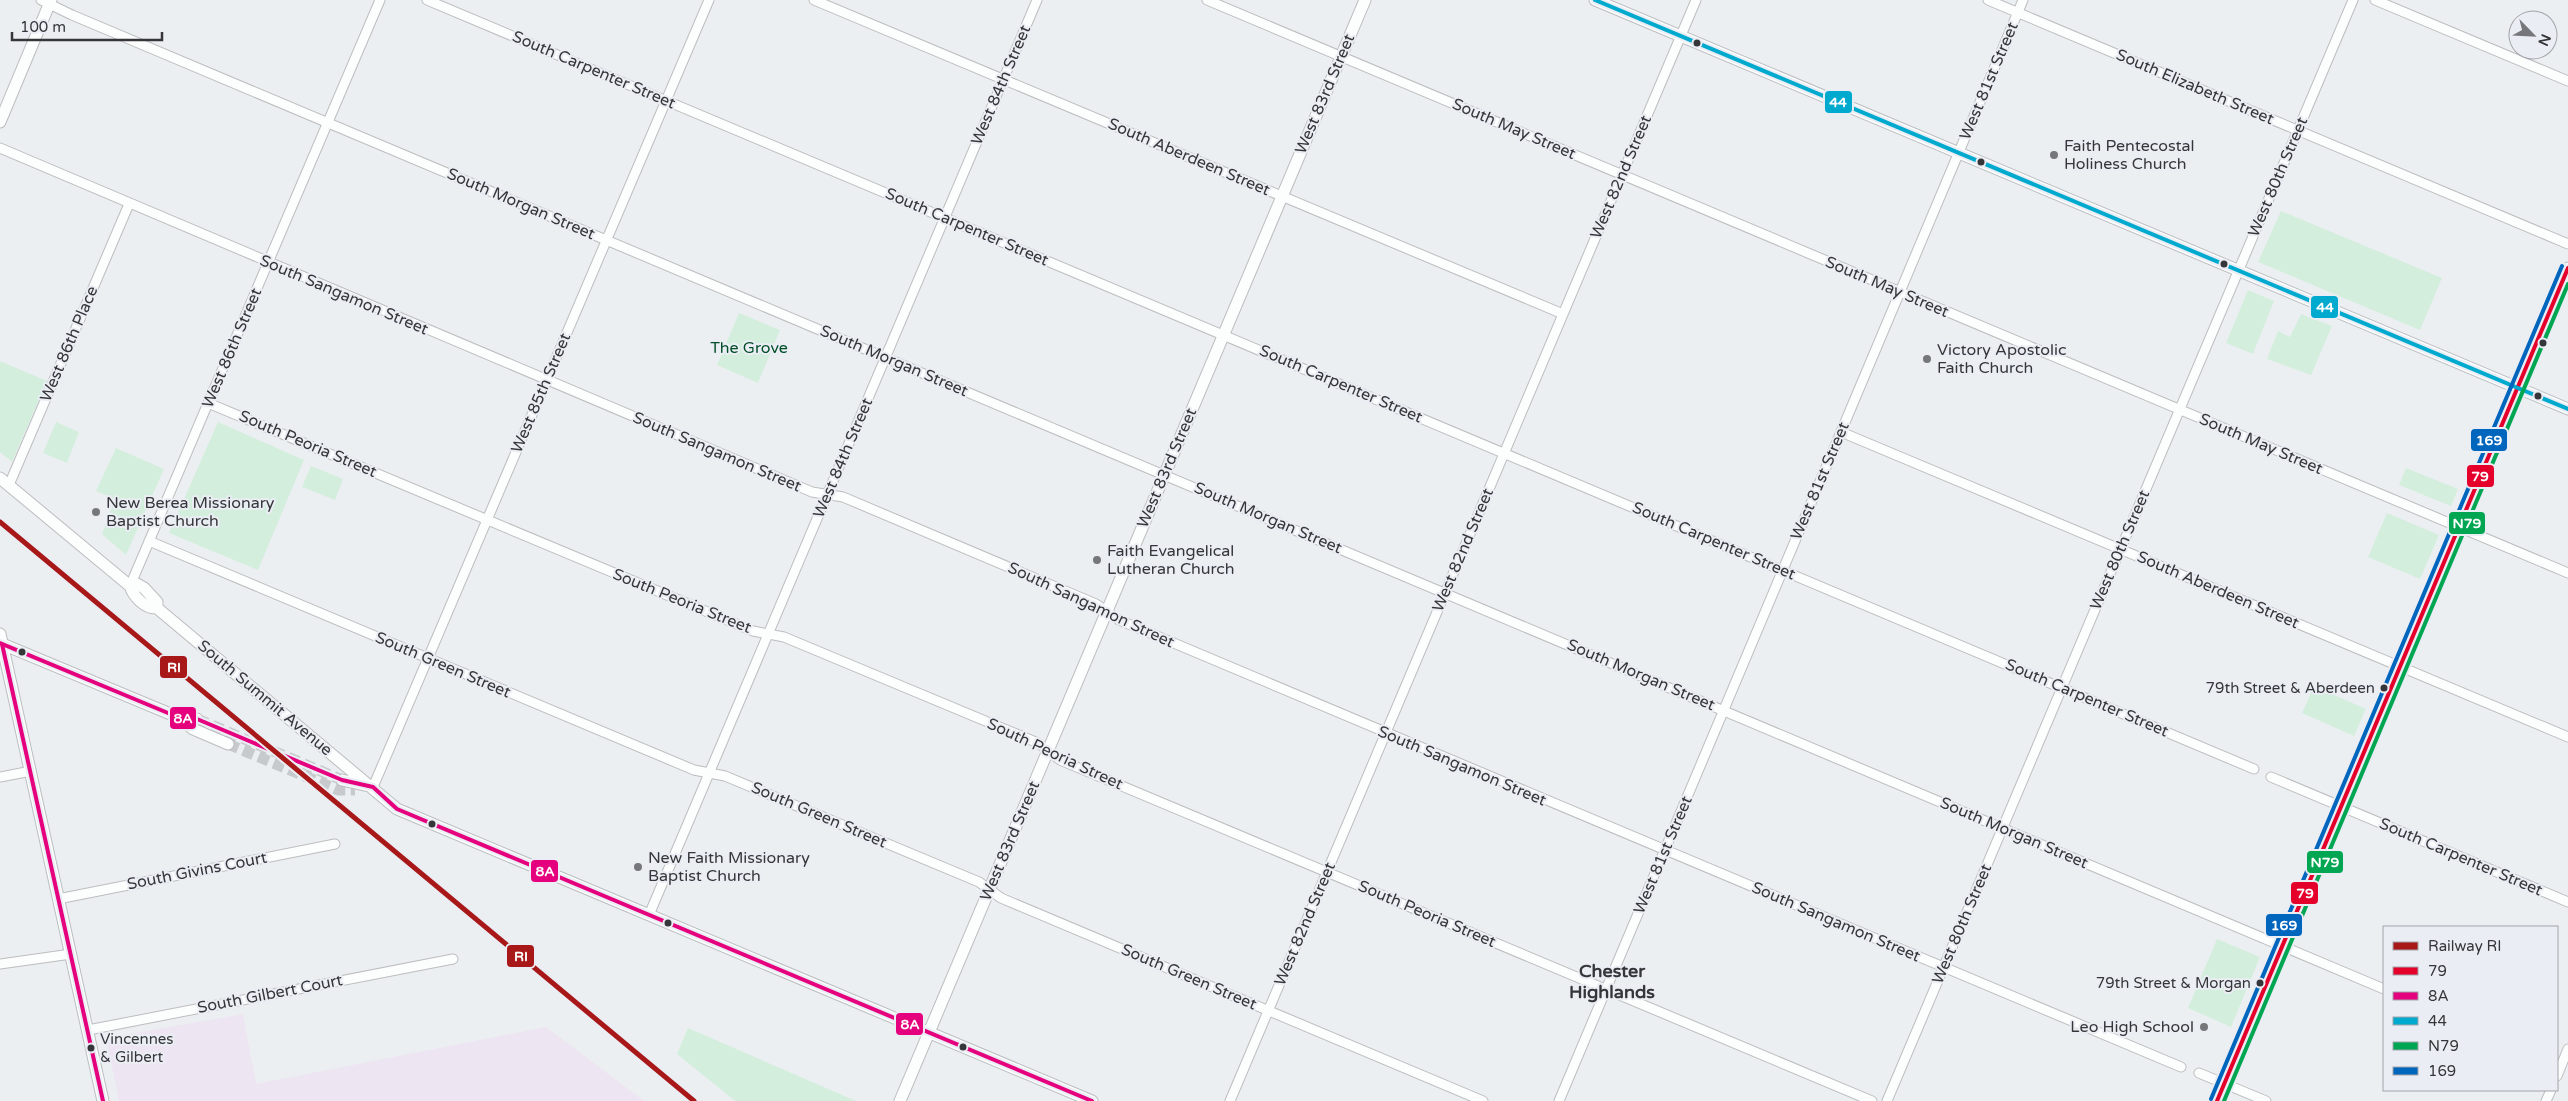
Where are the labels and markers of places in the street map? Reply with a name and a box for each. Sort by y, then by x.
unlabelled marker [1692,38,1702,48]
place label: Faith Pentecostal Holiness Church [2064,136,2195,174]
marker: Faith Pentecostal Holiness Church [2048,149,2060,161]
unlabelled marker [1976,157,1986,167]
unlabelled marker [2219,259,2229,269]
unlabelled marker [2538,338,2548,348]
place label: Victory Apostolic Faith Church [1937,340,2067,378]
marker: Victory Apostolic Faith Church [1921,353,1933,365]
unlabelled marker [2533,391,2543,401]
place label: New Berea Missionary Baptist Church [106,493,275,531]
marker: New Berea Missionary Baptist Church [90,506,102,518]
place label: Faith Evangelical Lutheran Church [1107,541,1235,579]
marker: Faith Evangelical Lutheran Church [1091,554,1103,566]
unlabelled marker [17,647,27,657]
place label: 79th Street & Aberdeen [2206,679,2375,697]
marker: 79th Street & Aberdeen [2379,683,2389,693]
unlabelled marker [427,819,437,829]
place label: New Faith Missionary Baptist Church [648,848,810,886]
marker: New Faith Missionary Baptist Church [632,861,644,873]
unlabelled marker [663,918,673,928]
place label: 79th Street & Morgan [2096,974,2251,992]
marker: 79th Street & Morgan [2255,978,2265,988]
place label: Leo High School [2070,1017,2194,1037]
marker: Leo High School [2198,1021,2210,1033]
place label: Vincennes & Gilbert [100,1030,174,1066]
unlabelled marker [958,1042,968,1052]
marker: Vincennes & Gilbert [86,1043,96,1053]

